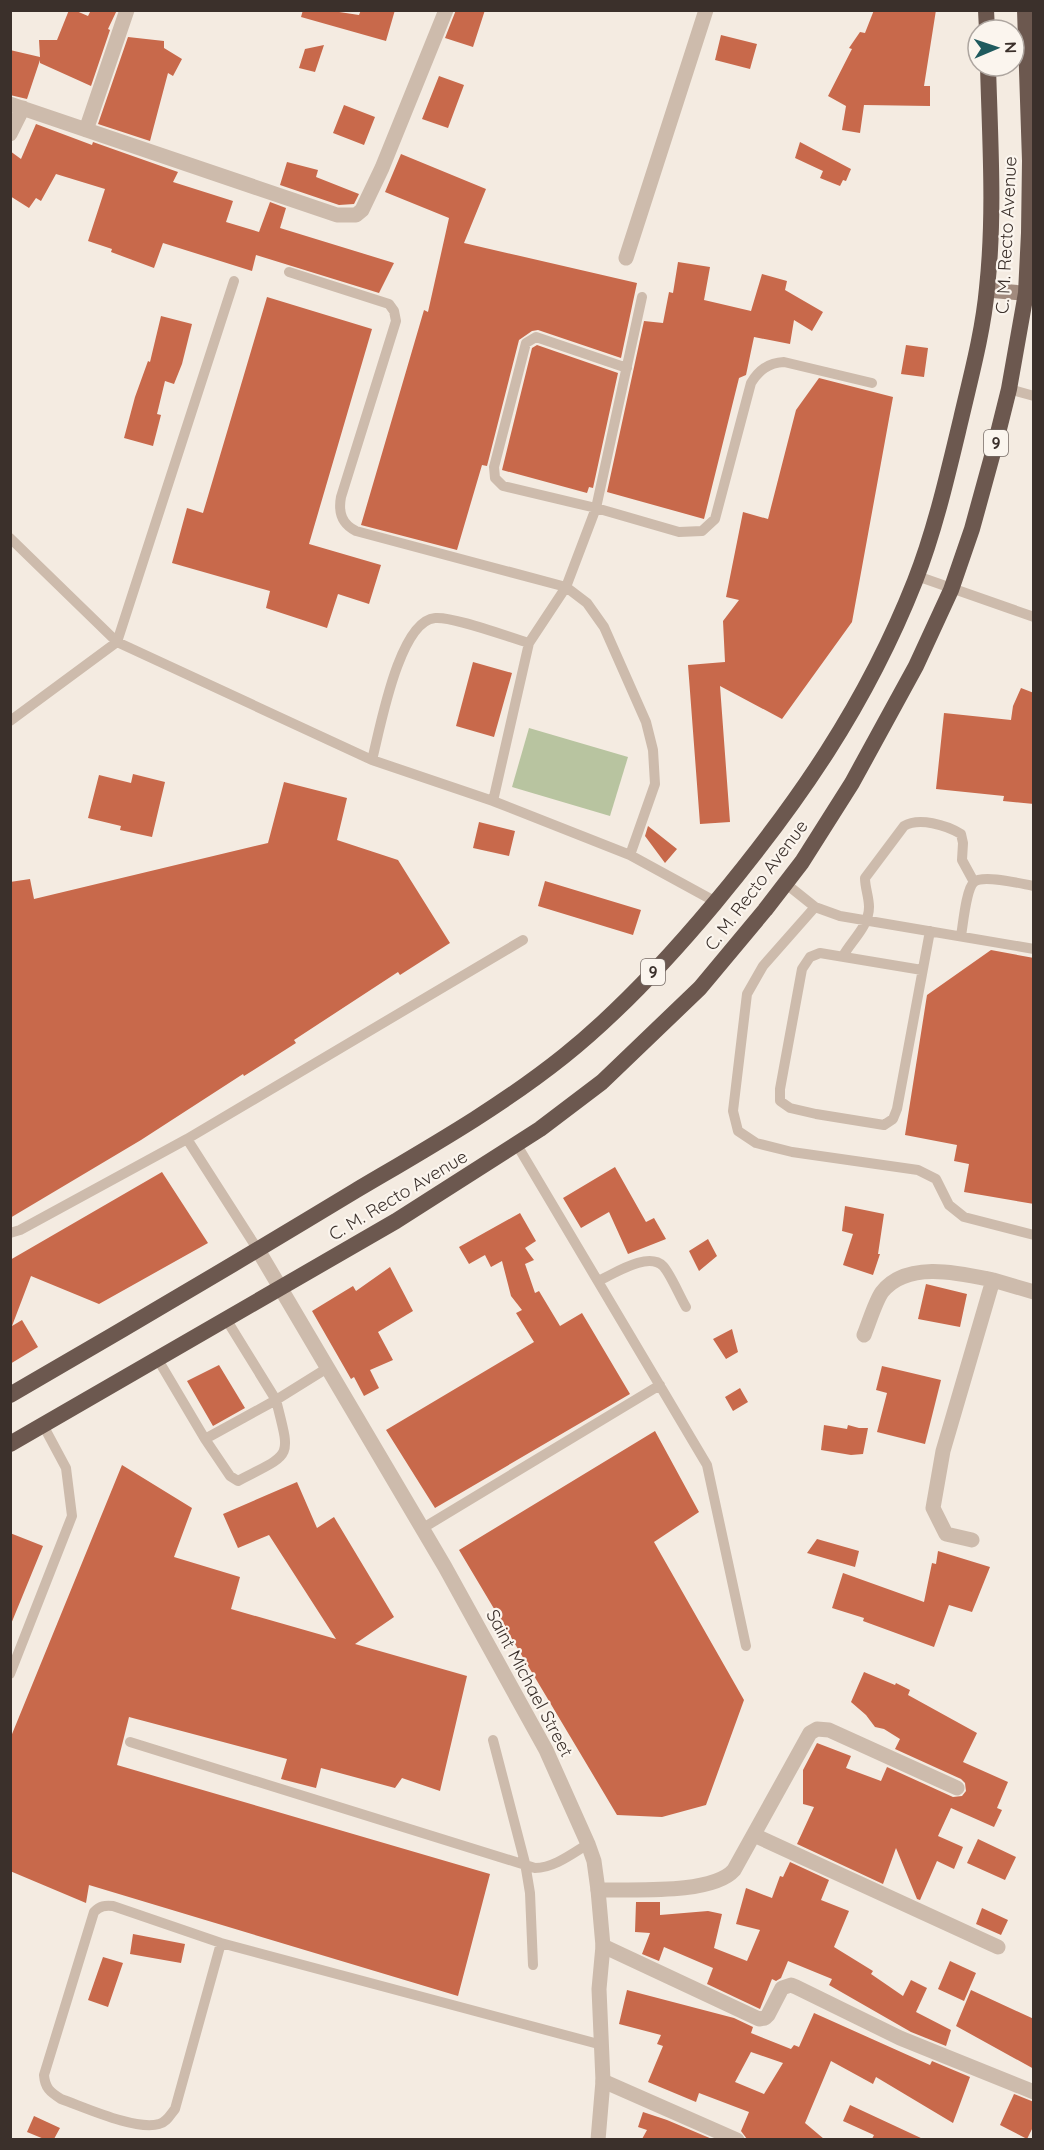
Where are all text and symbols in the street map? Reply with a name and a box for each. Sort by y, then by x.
north arrow [966,18,1026,78]
text: N [1001,41,1021,54]
street label: C. M. Recto Avenue [990,156,1022,314]
road number: 9 [984,430,1008,456]
street label: C. M. Recto Avenue [699,815,813,955]
road number: 9 [641,959,665,985]
street label: C. M. Recto Avenue [324,1145,472,1245]
street label: Saint Michael Street [481,1605,579,1761]

